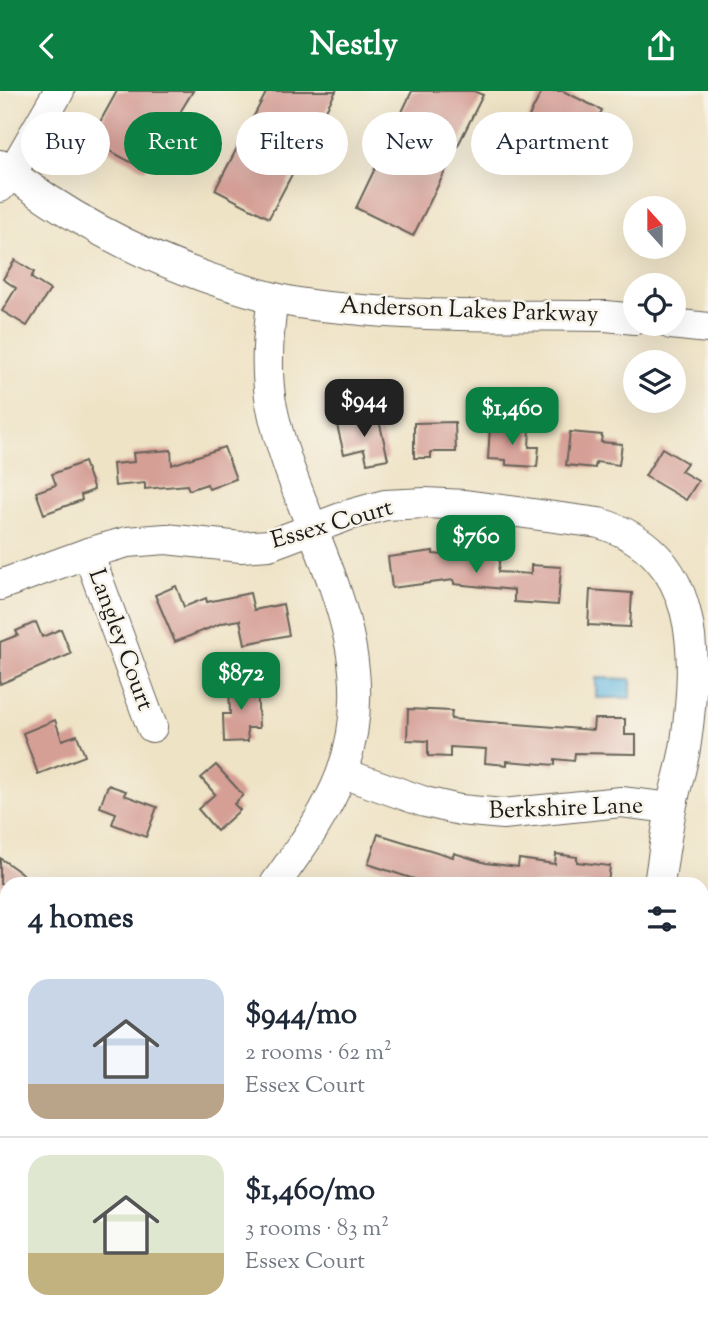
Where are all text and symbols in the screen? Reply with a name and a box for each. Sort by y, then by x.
text: Nestly [310,23,398,69]
icon: back [28,27,66,65]
icon: share [642,27,680,65]
chip: Buy [21,112,110,175]
chip: Rent [124,112,222,175]
chip: Filters [236,112,348,175]
chip: New [362,112,457,175]
chip: Apartment [471,112,633,175]
north arrow [623,196,686,259]
map controls [623,196,686,413]
button: locate [623,273,686,336]
street label: Anderson Lakes Parkway [339,289,599,333]
button: layers [623,350,686,413]
pin: $944 [323,379,405,439]
text: $944 [341,385,387,418]
pin: $1,460 [455,387,569,447]
text: $1,460 [482,393,542,426]
street label: Essex Court [267,491,397,559]
pin: $760 [435,515,517,575]
text: $760 [452,521,500,554]
street label: Langley Court [79,564,161,716]
pin: $872 [200,653,282,712]
text: $872 [218,658,264,691]
street label: Berkshire Lane [488,789,644,829]
text: 4 homes [28,898,134,941]
icon: filters [643,900,681,938]
text: $944/mo [245,994,357,1037]
icon: home [84,1007,168,1091]
text: 2 rooms · 62 m² [245,1037,392,1070]
text: Essex Court [245,1070,365,1103]
text: $1,460/mo [245,1170,375,1213]
icon: home [84,1183,168,1267]
text: 3 rooms · 83 m² [245,1213,389,1246]
text: Essex Court [245,1246,365,1279]

